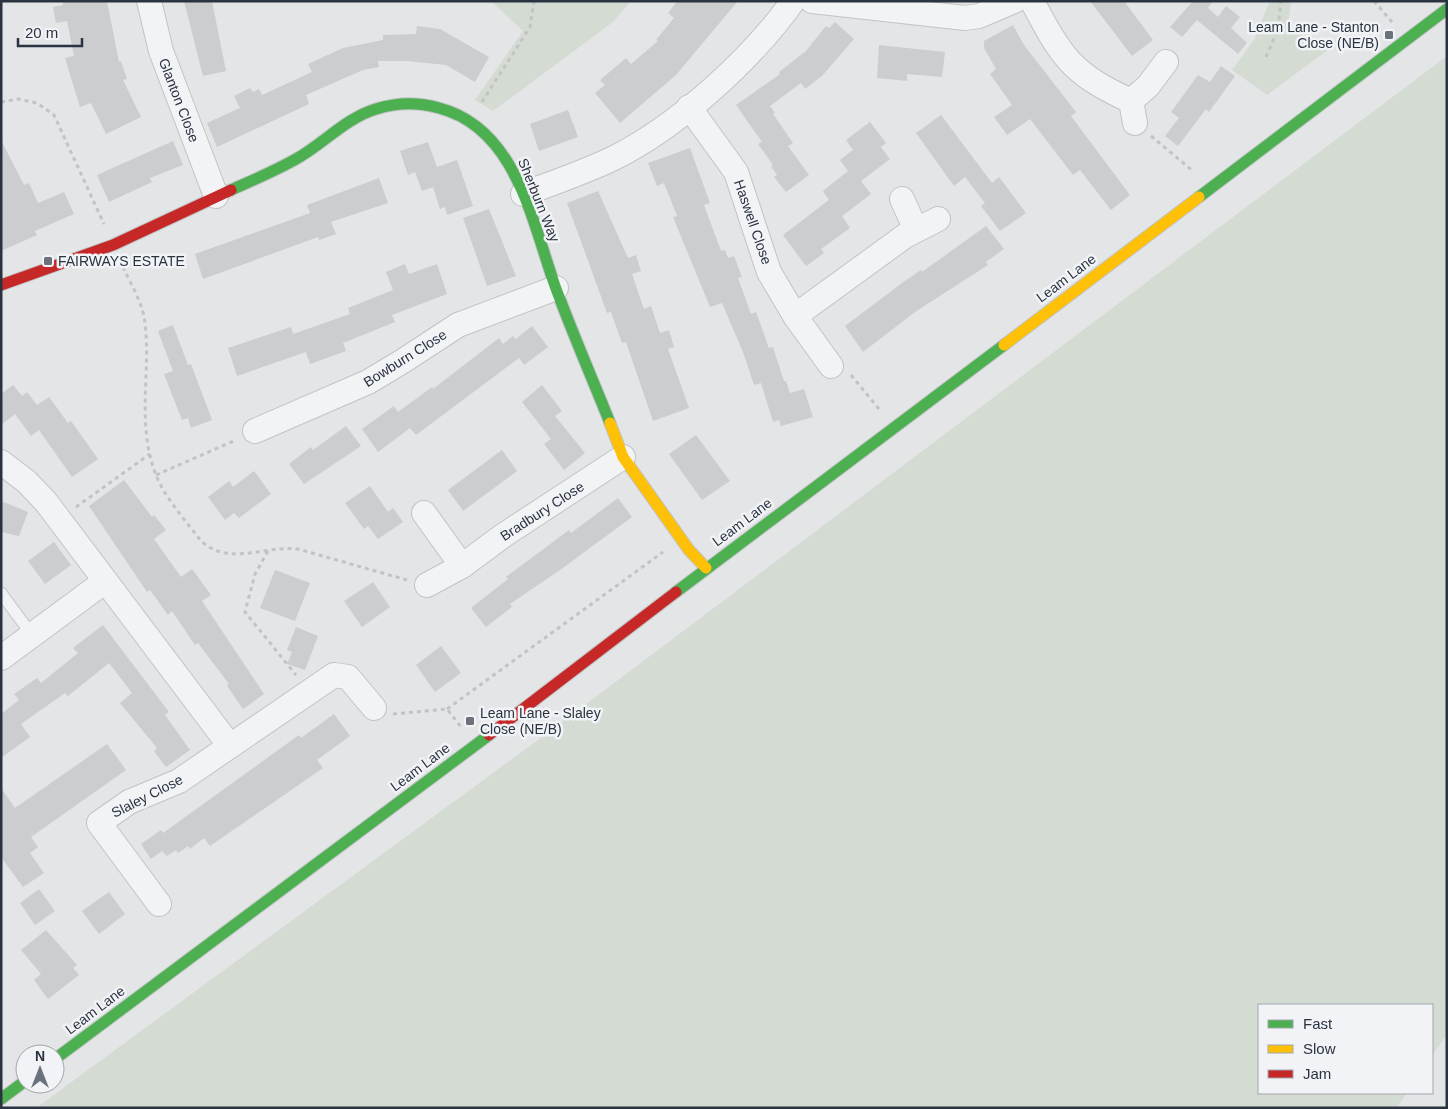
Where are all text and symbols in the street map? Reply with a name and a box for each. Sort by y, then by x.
scale bar [18,15,81,47]
place label: Leam Lane - Stanton Close (NE/B) [1248,19,1379,51]
text: 20 m [25,24,58,41]
marker: Leam Lane - Stanton Close (NE/B) [1383,29,1395,41]
street label: Glanton Close [156,56,202,144]
street label: Sherburn Way [515,156,563,244]
street label: Haswell Close [731,177,775,267]
street label: Leam Lane [1033,250,1099,305]
place label: FAIRWAYS ESTATE [58,253,185,269]
marker: FAIRWAYS ESTATE [42,255,54,267]
street label: Bowburn Close [361,326,450,390]
street label: Bradbury Close [497,478,587,544]
street label: Leam Lane [709,494,775,549]
place label: Leam Lane - Slaley Close (NE/B) [480,705,601,737]
marker: Leam Lane - Slaley Close (NE/B) [464,715,476,727]
street label: Leam Lane [387,739,453,794]
street label: Slaley Close [109,771,185,821]
street label: Leam Lane [62,982,128,1037]
legend [1258,1004,1433,1094]
text: Fast [1303,1015,1333,1032]
text: Slow [1303,1040,1336,1057]
north arrow [15,1044,65,1094]
text: N [35,1048,45,1064]
text: Jam [1303,1065,1331,1082]

